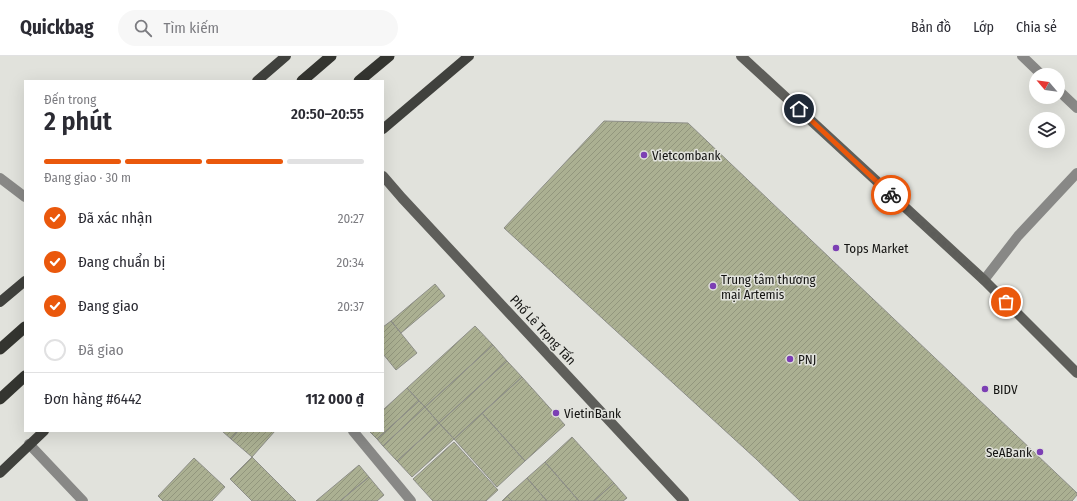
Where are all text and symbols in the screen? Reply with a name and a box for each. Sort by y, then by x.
search box [118,10,398,46]
text: Quickbag [20,16,94,39]
icon: search [132,17,154,39]
text: Tìm kiếm [164,19,219,37]
text: Bản đồ [911,19,951,36]
text: Lớp [973,19,994,36]
text: Chia sẻ [1016,19,1057,36]
north arrow [1029,68,1065,104]
map controls [1029,68,1065,148]
text: Đến trong [44,92,96,107]
pin [782,92,816,126]
icon: home [788,98,810,120]
text: 20:50–20:55 [291,105,364,123]
text: 2 phút [44,106,112,137]
button: layers [1029,112,1065,148]
place label: Vietcombank [652,148,722,163]
marker: Vietcombank [639,150,649,160]
text: Đang giao · 30 m [44,170,131,185]
courier [871,175,911,215]
icon: bike [880,184,902,206]
icon: check [44,207,66,229]
text: Đã xác nhận [78,209,152,227]
text: 20:27 [338,211,364,226]
place label: Tops Market [844,241,909,256]
marker: Tops Market [831,243,841,253]
icon: check [44,251,66,273]
text: Đang chuẩn bị [78,253,165,271]
text: 20:34 [337,255,364,270]
place label: Trung tâm thương mại Artemis [721,272,816,302]
marker: Trung tâm thương mại Artemis [708,281,718,291]
pin [989,285,1023,319]
icon: bag [995,291,1017,313]
street label: Phố Lê Trọng Tấn [507,292,579,368]
icon: check [44,295,66,317]
text: Đang giao [78,297,139,315]
text: 20:37 [338,299,364,314]
text: Đã giao [78,341,124,359]
place label: PNJ [798,352,816,367]
marker: PNJ [785,354,795,364]
place label: BIDV [993,382,1018,397]
marker: BIDV [980,384,990,394]
text: Đơn hàng #6442 [44,390,142,408]
text: 112 000 ₫ [306,390,364,408]
place label: VietinBank [564,406,622,421]
marker: VietinBank [551,408,561,418]
place label: SeABank [986,445,1033,460]
marker: SeABank [1035,447,1045,457]

